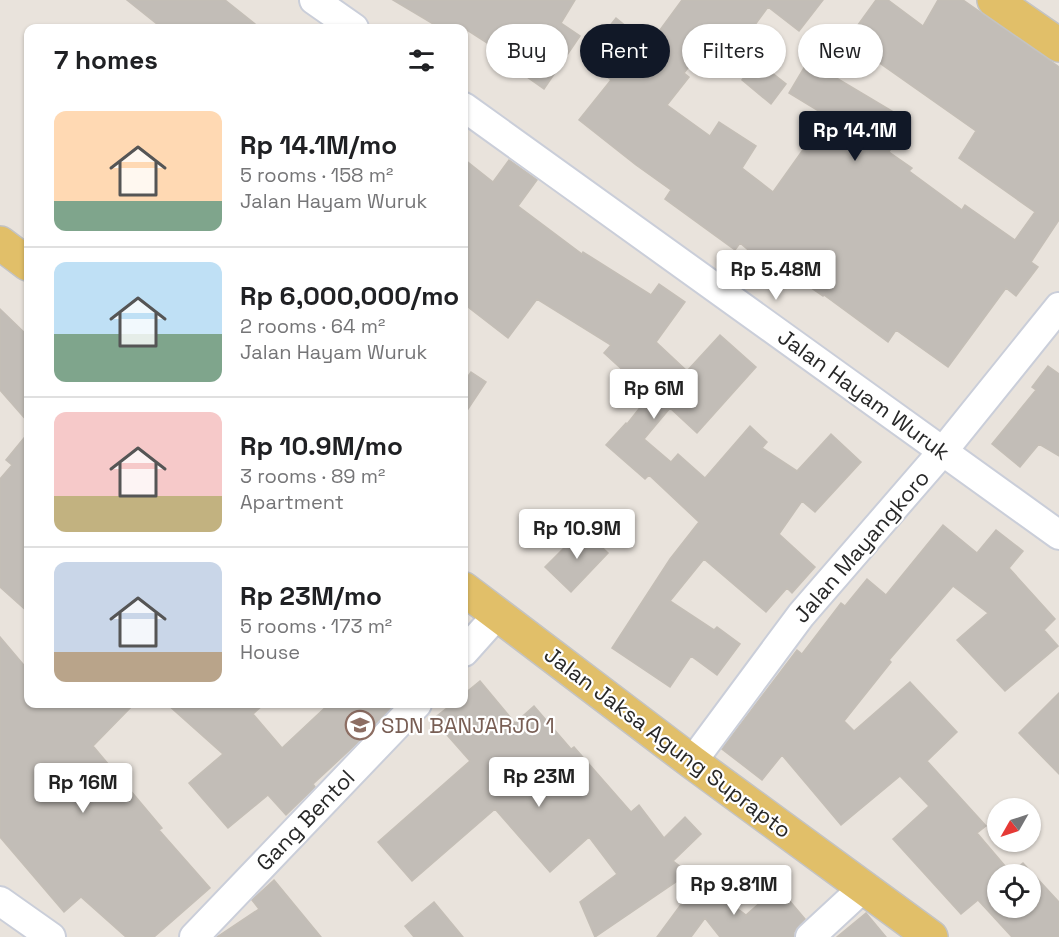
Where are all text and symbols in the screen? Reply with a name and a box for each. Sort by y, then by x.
chip: Buy [486,24,568,78]
chip: Rent [580,24,670,78]
chip: Filters [682,24,786,78]
chip: New [798,24,883,78]
text: 7 homes [54,43,158,77]
icon: filters [405,44,438,77]
pin: Rp 14.1M [793,111,917,162]
text: Rp 14.1M [813,117,897,143]
text: Rp 14.1M/mo [240,128,397,162]
icon: home [102,135,174,207]
text: 5 rooms · 158 m² [240,162,393,188]
text: Jalan Hayam Wuruk [240,188,427,214]
pin: Rp 5.48M [714,250,838,301]
text: Rp 5.48M [731,256,821,282]
text: Rp 6,000,000/mo [240,279,459,313]
icon: home [102,286,174,358]
text: 2 rooms · 64 m² [240,313,385,339]
street label: Jalan Hayam Wuruk [772,322,956,466]
text: Jalan Hayam Wuruk [240,339,427,365]
pin: Rp 6M [612,369,696,420]
text: Rp 6M [624,375,684,401]
text: Rp 10.9M/mo [240,429,403,463]
icon: home [102,436,174,508]
text: 3 rooms · 89 m² [240,463,385,489]
street label: Jalan Mayangkoro [787,464,935,628]
text: Apartment [240,489,344,515]
pin: Rp 10.9M [515,509,639,560]
text: Rp 10.9M [533,515,621,541]
text: Rp 23M/mo [240,579,382,613]
icon: home [102,586,174,658]
text: 5 rooms · 173 m² [240,613,392,639]
text: House [240,639,300,665]
street label: Jalan Jaksa Agung Suprapto [539,640,797,844]
school or university icon: SDN BANJARJO 1 [344,709,376,741]
place label: SDN BANJARJO 1 [381,711,555,739]
pin: Rp 23M [490,757,588,808]
pin: Rp 16M [34,763,132,814]
text: Rp 23M [503,763,575,789]
street label: Gang Bentol [250,764,360,876]
text: Rp 16M [48,769,118,795]
north arrow [987,798,1041,852]
map controls [987,798,1041,918]
button: locate [987,864,1041,918]
pin: Rp 9.81M [672,865,796,916]
text: Rp 9.81M [690,871,778,897]

